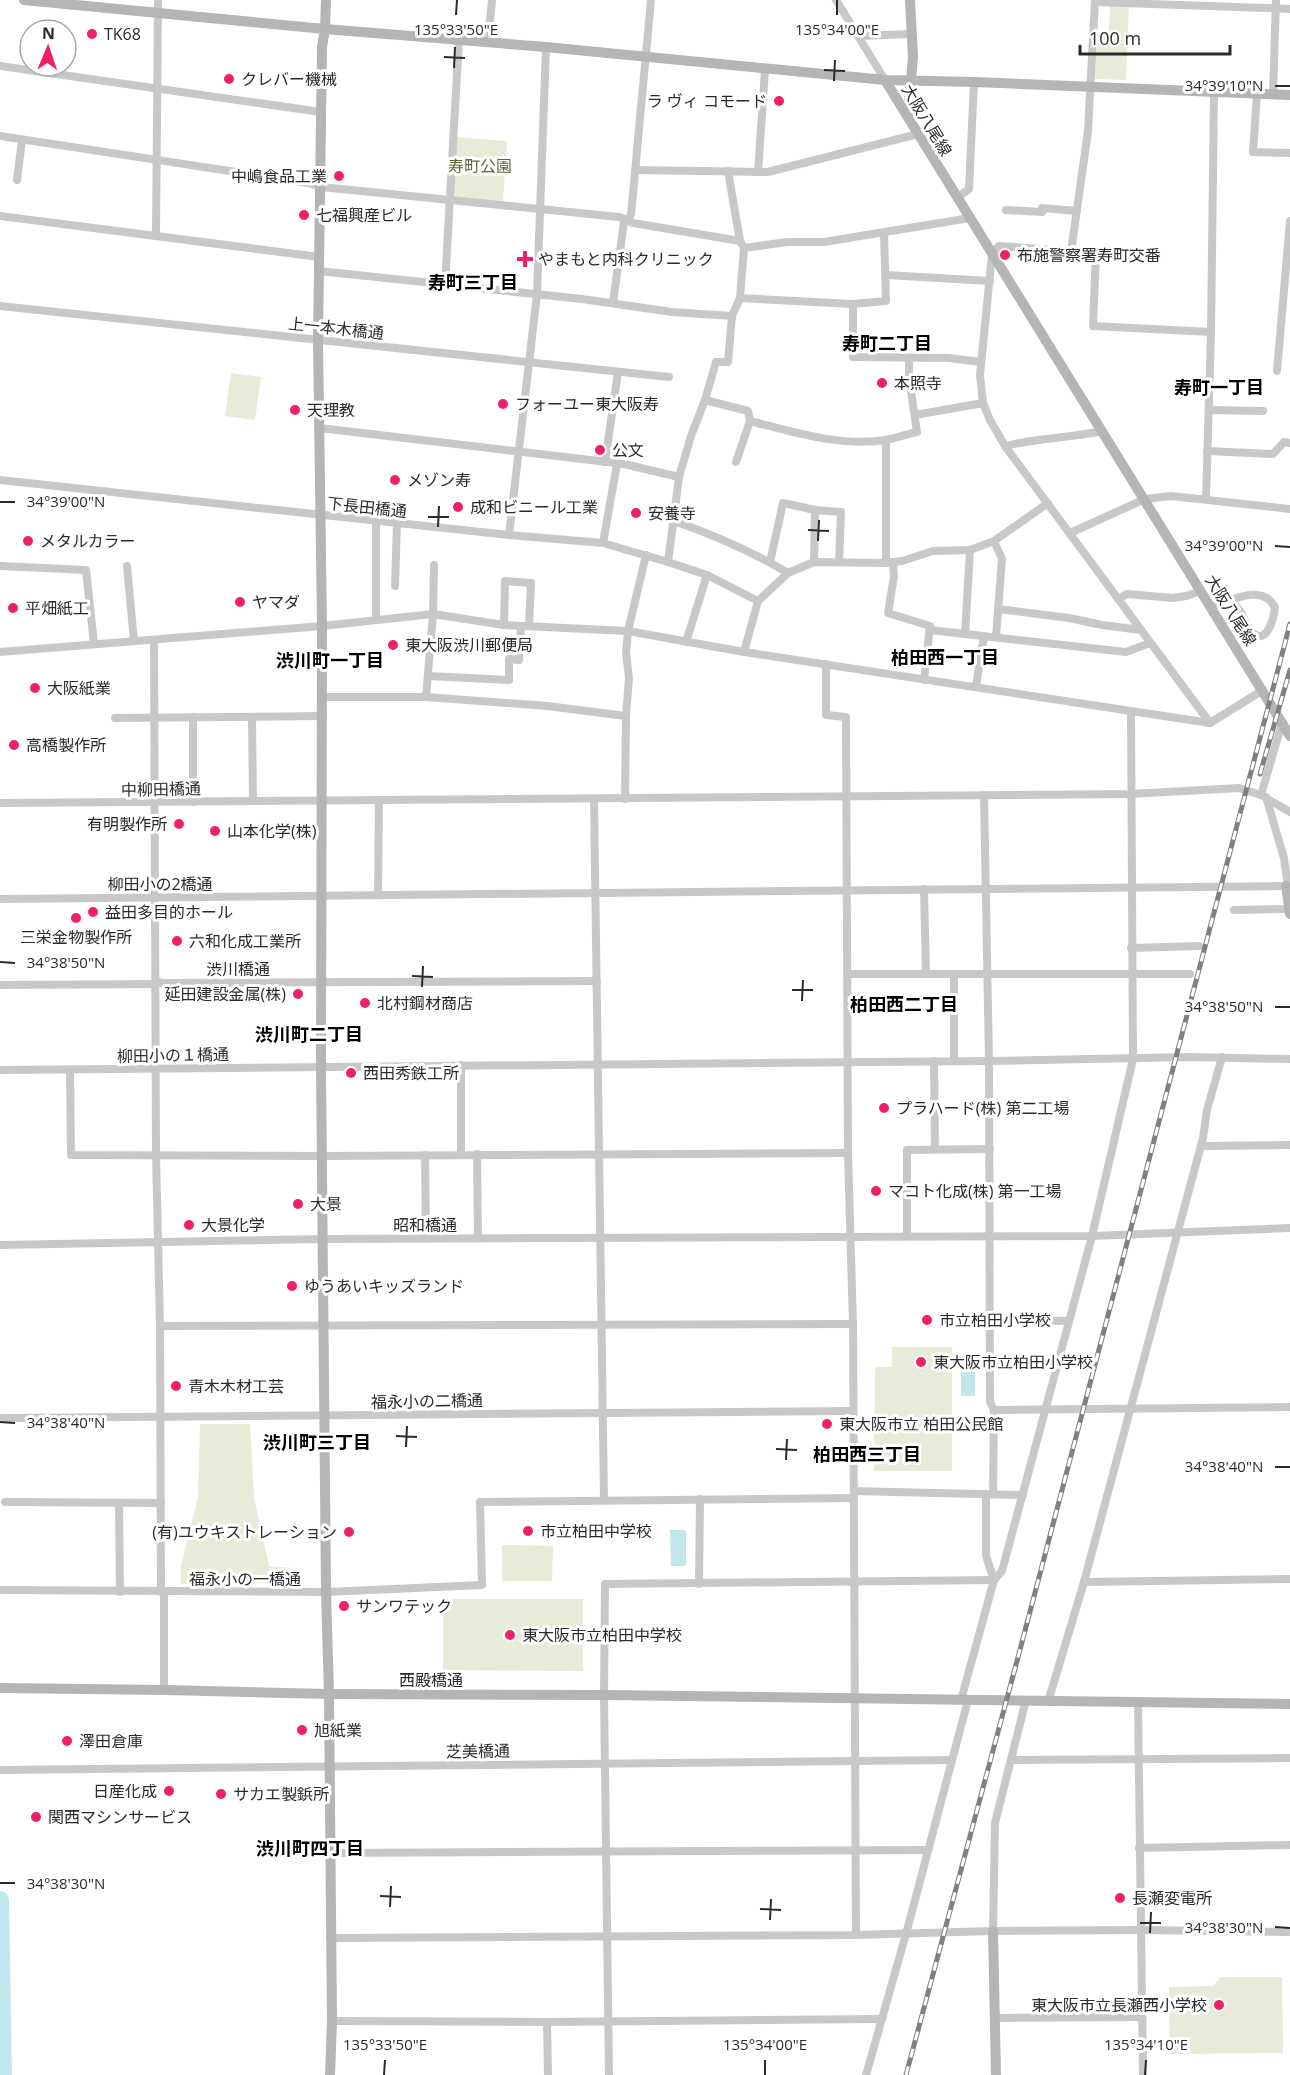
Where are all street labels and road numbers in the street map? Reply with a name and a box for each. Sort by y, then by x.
street label: 大阪八尾線 [897,80,957,160]
street label: 上一本木橋通 [287,312,385,344]
street label: 下長田橋通 [326,492,408,522]
street label: 大阪八尾線 [1200,570,1262,650]
street label: 中柳田橋通 [121,777,201,801]
street label: 柳田小の2橋通 [107,873,213,895]
street label: 渋川橋通 [206,958,270,980]
street label: 柳田小の１橋通 [117,1043,229,1067]
street label: 昭和橋通 [393,1214,457,1236]
street label: 福永小の二橋通 [371,1389,483,1413]
street label: 福永小の一橋通 [189,1568,301,1590]
street label: 西殿橋通 [399,1669,463,1691]
street label: 芝美橋通 [446,1739,510,1763]

